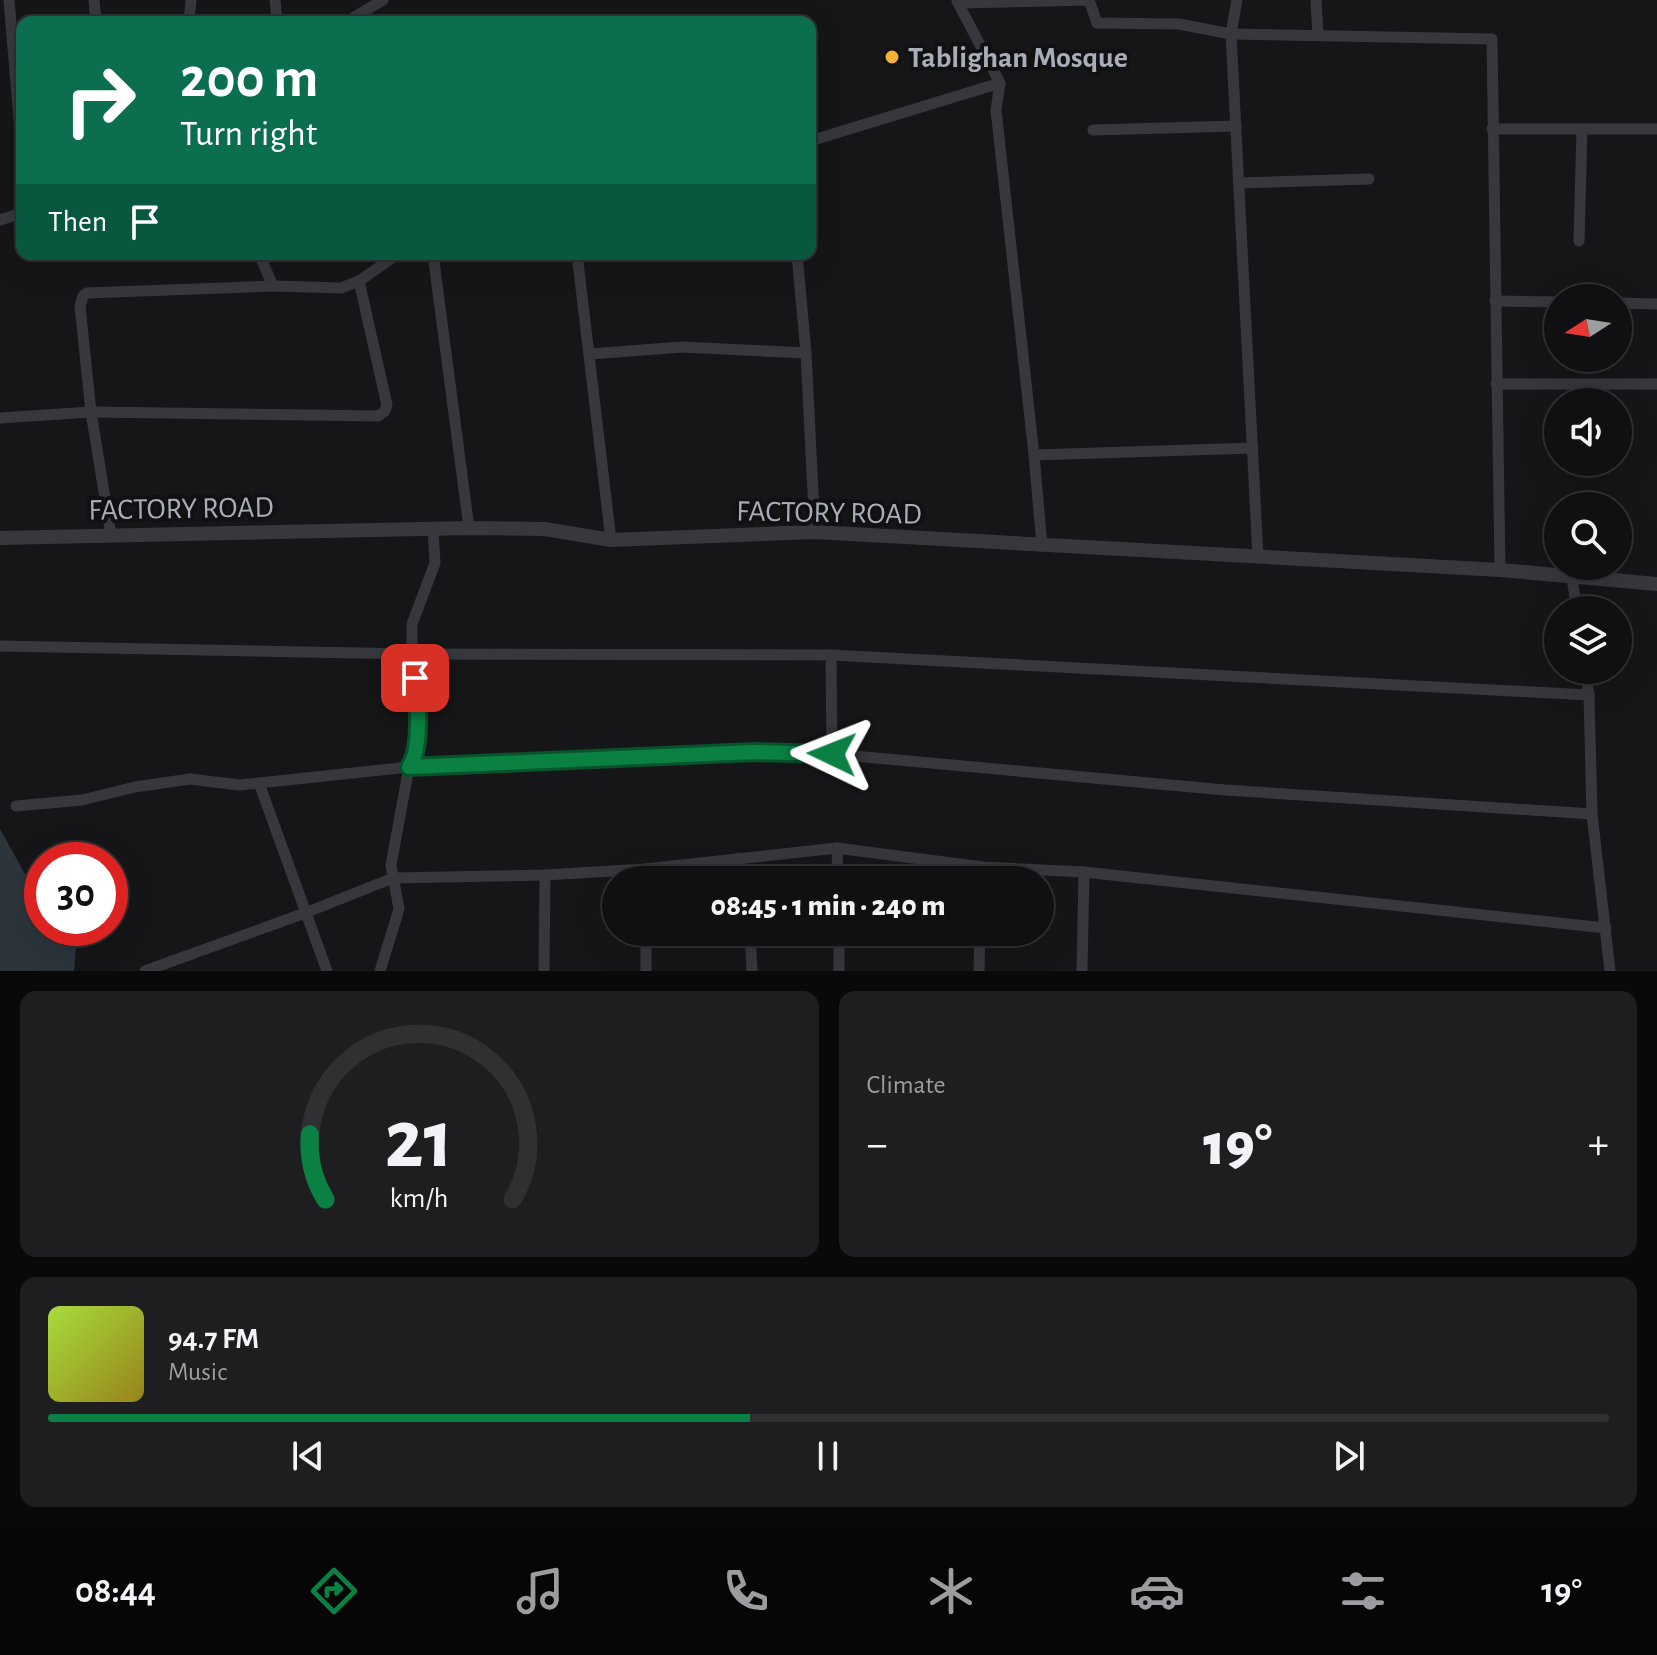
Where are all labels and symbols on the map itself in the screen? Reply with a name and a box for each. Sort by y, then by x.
place label: Tablighan Mosque [908,43,1128,73]
marker: Tablighan Mosque [883,48,901,66]
north arrow [1544,284,1632,372]
street label: FACTORY ROAD [88,492,274,526]
street label: FACTORY ROAD [736,496,922,530]
pin [381,644,449,712]
position arrow [790,712,874,796]
speed limit sign: 30 [24,842,128,946]

